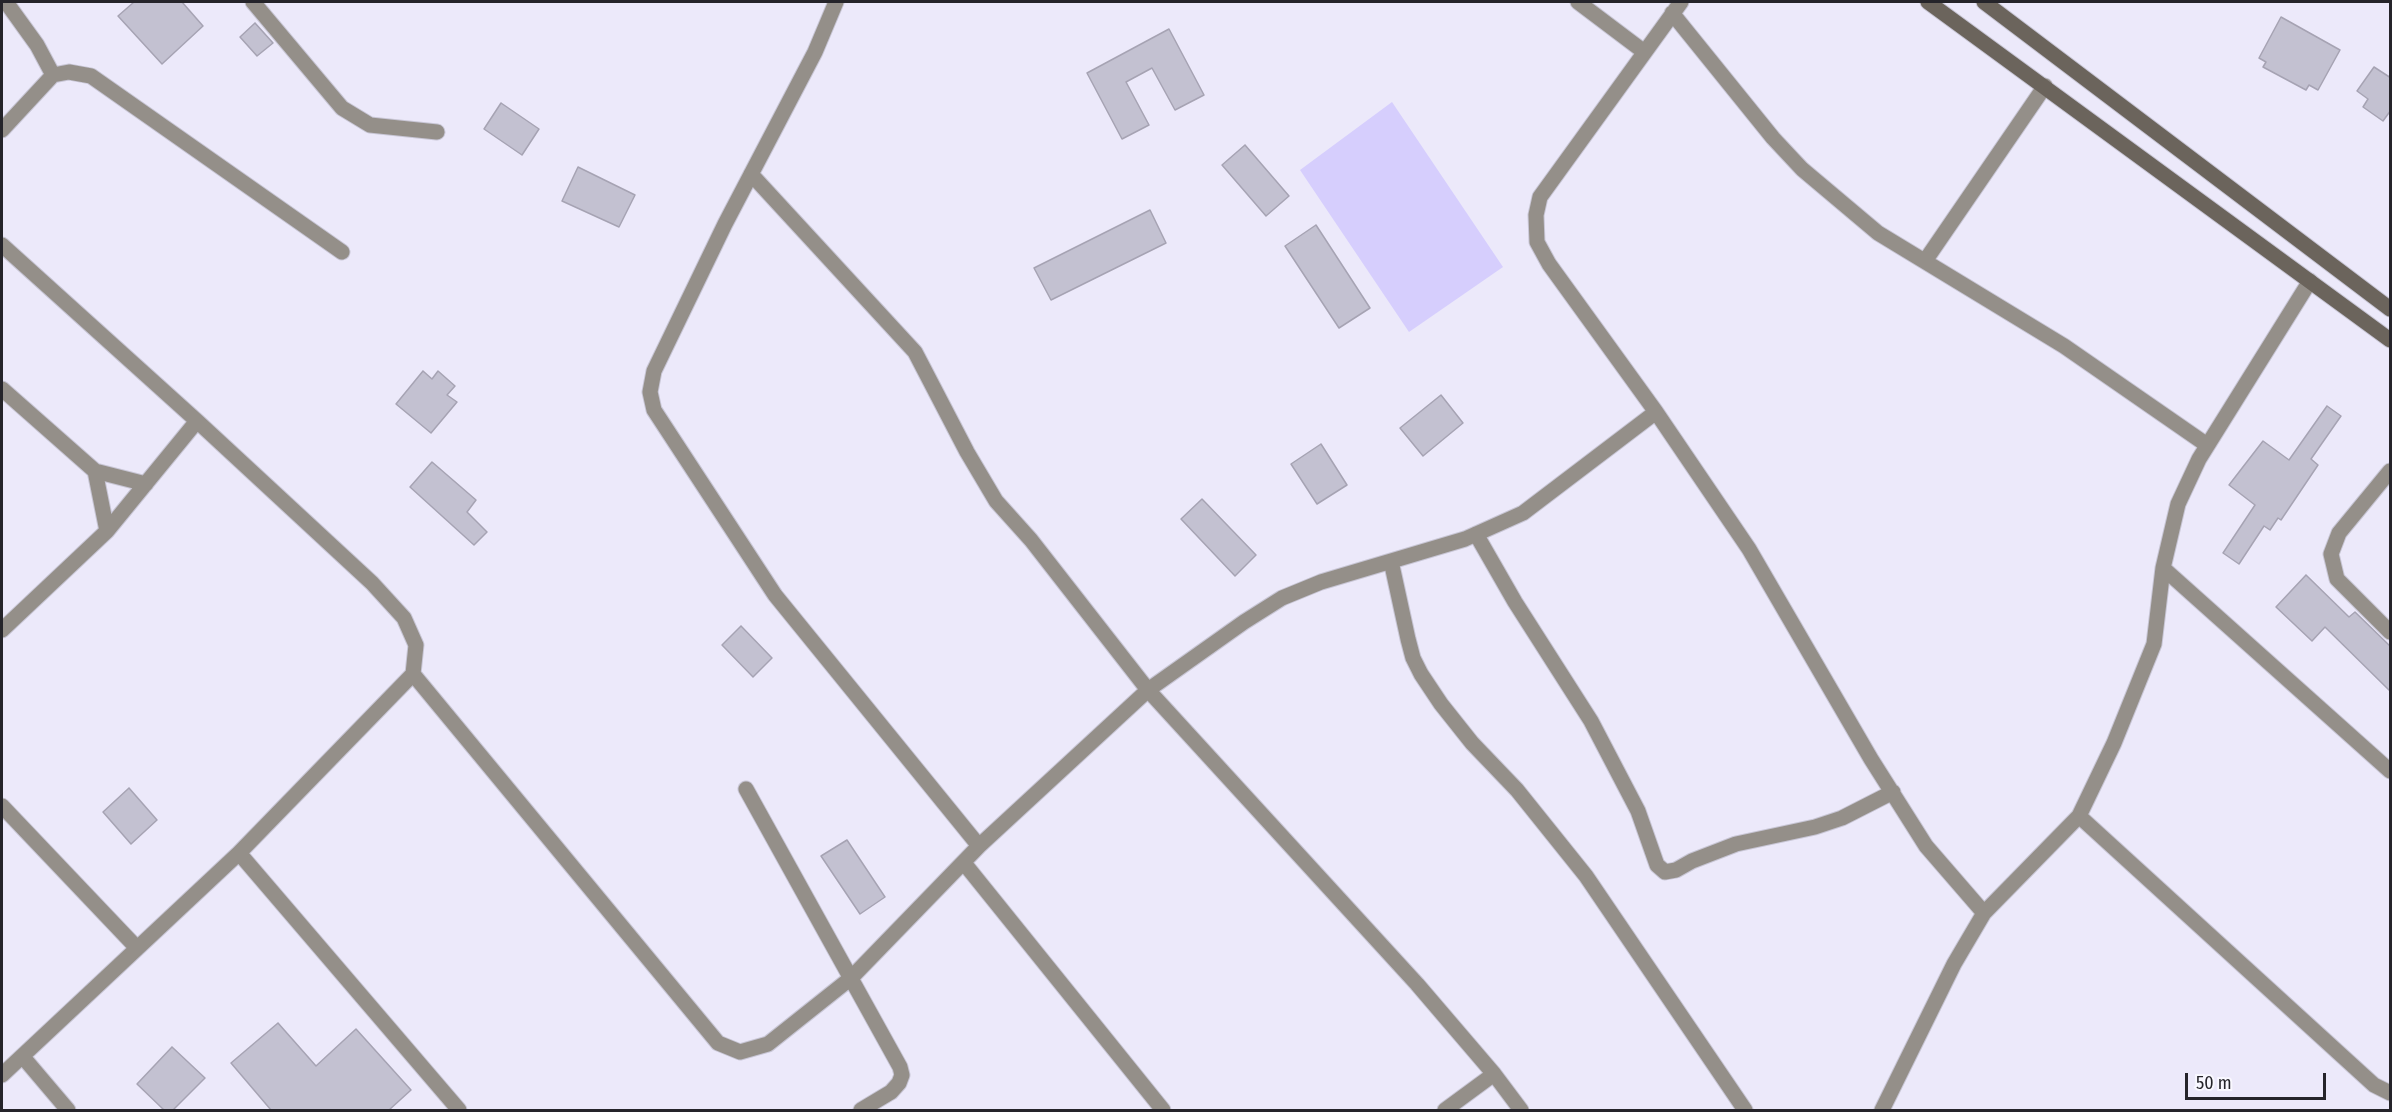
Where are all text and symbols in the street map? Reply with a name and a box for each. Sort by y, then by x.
scale bar [2188,1061,2329,1099]
text: 50 m [2196,1072,2232,1094]

